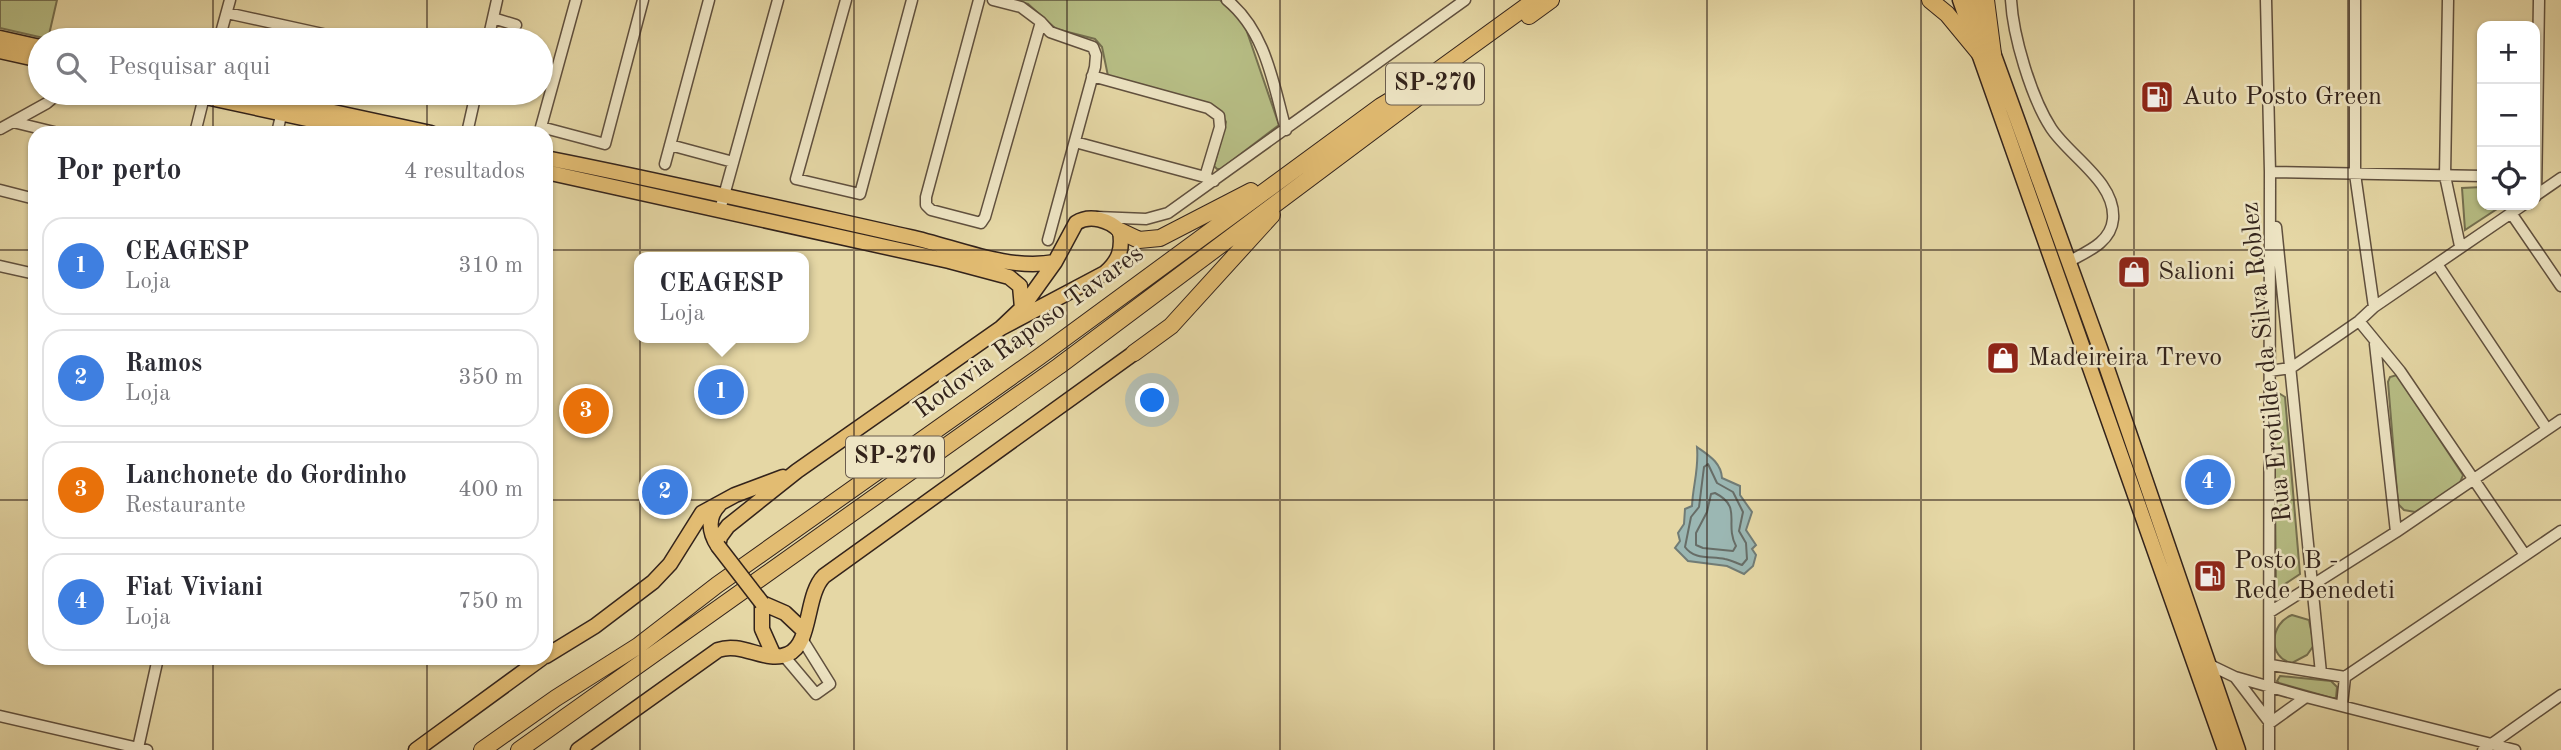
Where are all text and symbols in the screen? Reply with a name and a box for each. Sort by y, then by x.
map controls [2477,21,2540,210]
button: + [2477,21,2540,84]
search box [28,28,553,105]
icon: search [52,48,90,86]
text: Pesquisar aqui [108,54,270,80]
road number: SP-270 [1386,64,1484,104]
fuel station icon: Auto Posto Green [2138,78,2176,116]
place label: Auto Posto Green [2182,84,2382,110]
button: − [2477,84,2540,147]
button: locate [2477,147,2540,210]
text: Por perto [56,156,182,186]
text: 4 resultados [404,160,525,183]
street label: Rua Erotilde da Silva Roblez [2237,200,2297,524]
text: CEAGESP [125,239,250,265]
street label: Rodovia Raposo Tavares [910,240,1148,424]
popup [634,252,809,343]
shop icon: Salioni [2115,253,2153,291]
text: 1 [74,254,88,277]
text: 310 m [458,254,523,277]
place label: Salioni [2158,259,2235,285]
text: Loja [125,270,171,293]
text: CEAGESP [659,271,784,297]
text: Loja [659,302,705,325]
shop icon: Madeireira Trevo [1984,339,2022,377]
place label: Madeireira Trevo [2028,345,2222,371]
text: Ramos [125,351,202,377]
text: 2 [74,366,88,389]
text: 350 m [458,366,523,389]
pin: 1 [698,366,744,418]
text: Loja [125,382,171,405]
your location [1135,383,1169,417]
pin: 3 [563,385,609,437]
road number: SP-270 [846,436,944,478]
pin: 4 [2185,456,2231,508]
text: Lanchonete do Gordinho [125,463,407,489]
pin: 2 [642,466,688,518]
text: 3 [74,478,88,501]
text: 400 m [458,478,523,501]
text: Restaurante [125,494,246,517]
place label: Posto B - Rede Benedeti [2234,548,2395,604]
fuel station icon: Posto B - Rede Benedeti [2191,557,2229,595]
text: Fiat Viviani [125,575,263,601]
text: 4 [74,590,88,613]
text: 750 m [458,590,523,613]
text: Loja [125,606,171,629]

